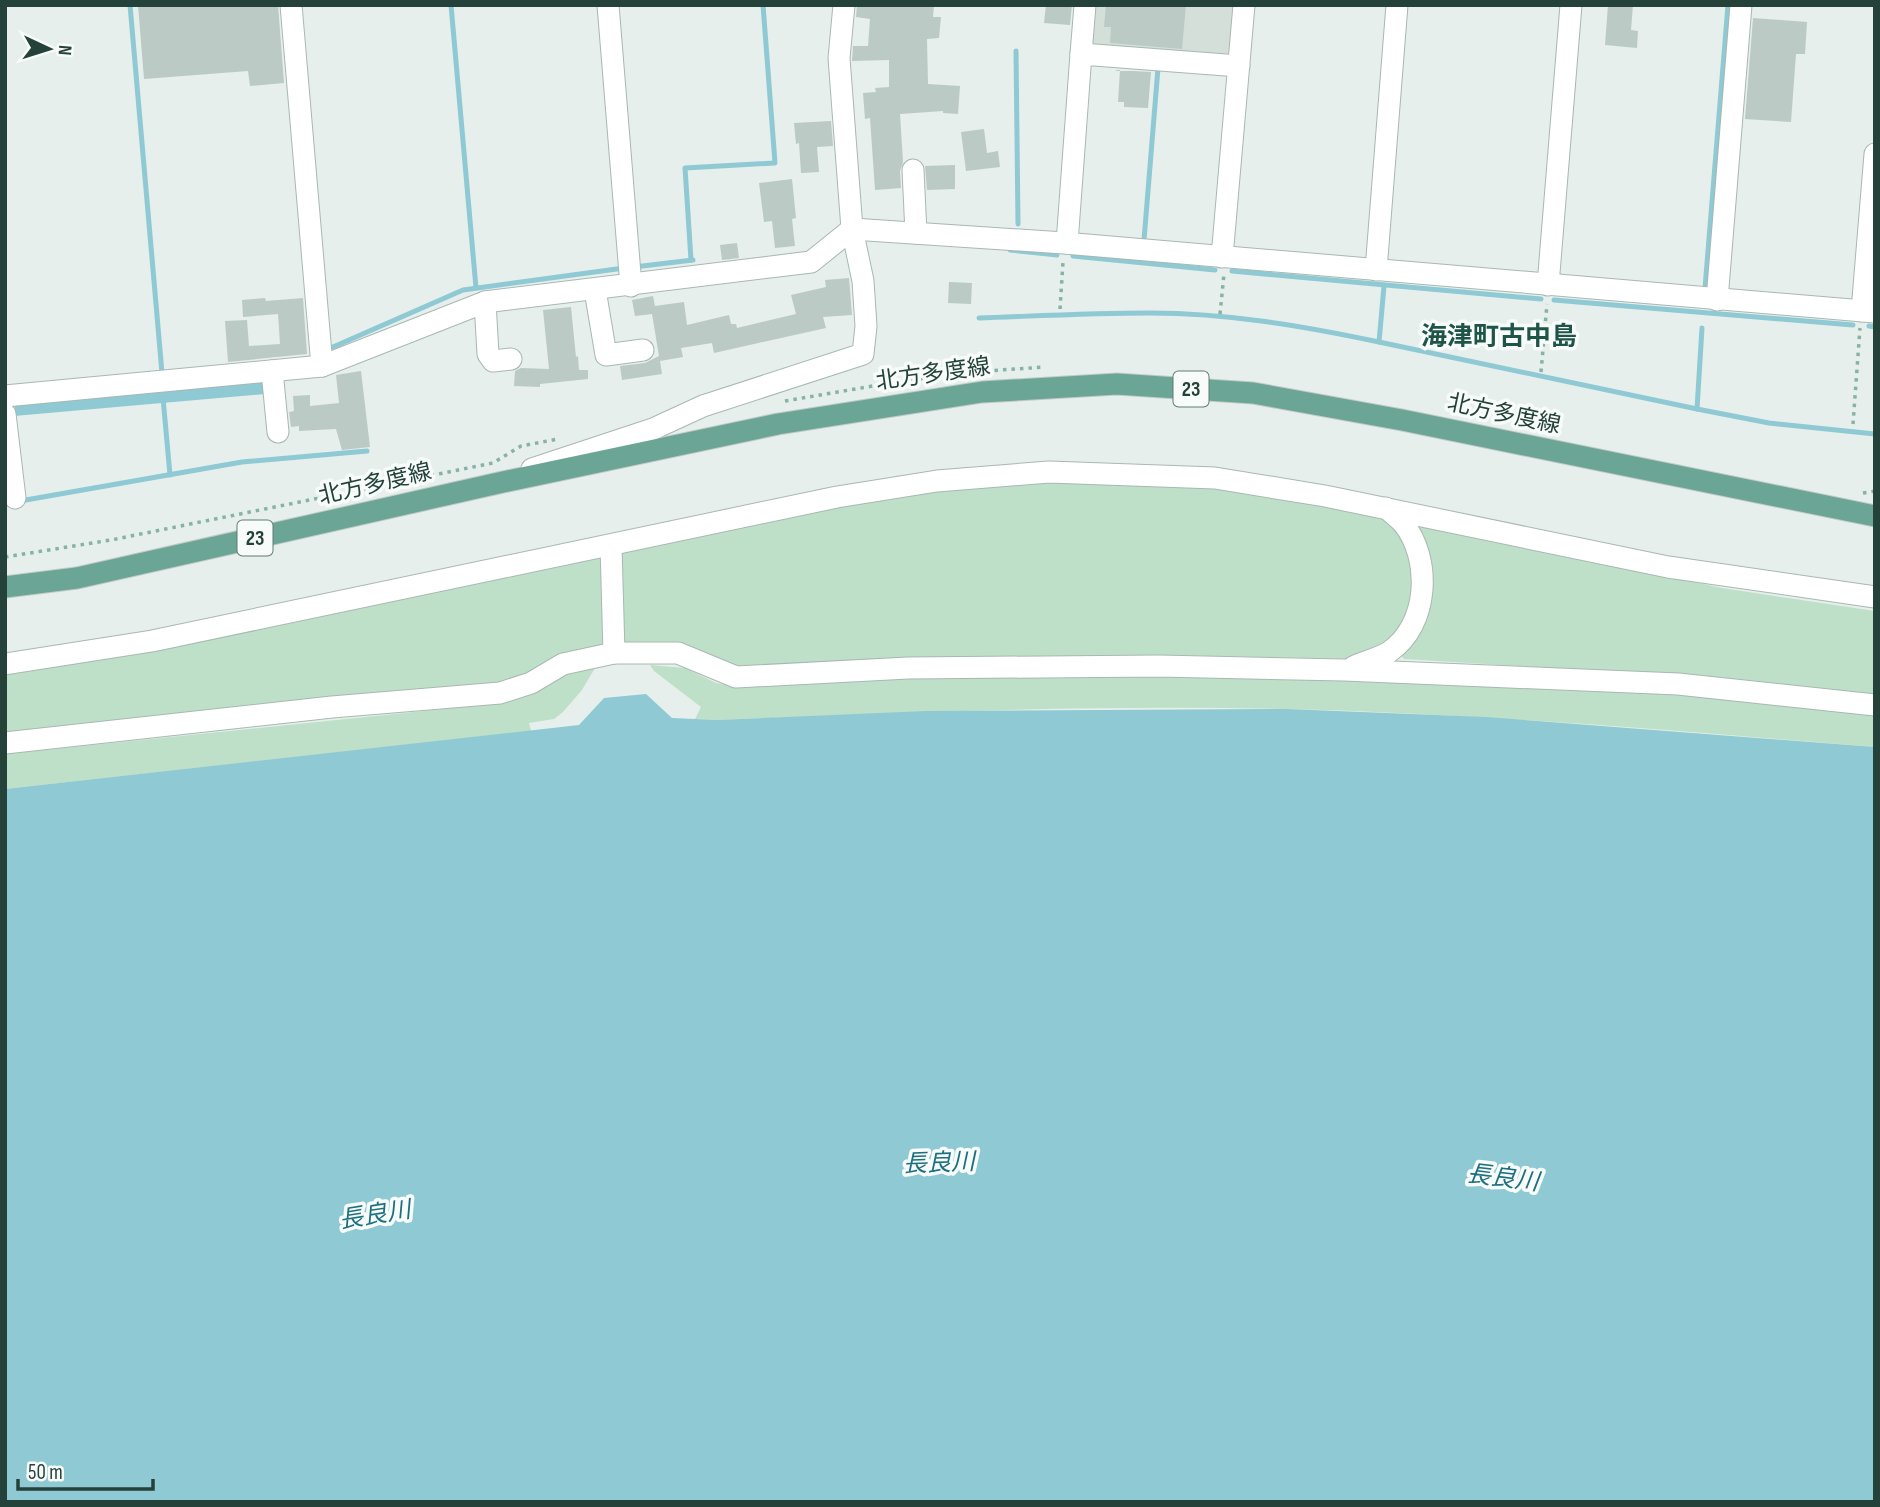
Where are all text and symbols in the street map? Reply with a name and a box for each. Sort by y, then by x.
north arrow [14,14,84,84]
text: N [53,44,76,56]
district label: 海津町古中島 [1421,322,1577,353]
street label: 北方多度線 [874,352,992,396]
road number: 23 [1174,372,1208,406]
street label: 北方多度線 [1445,388,1563,440]
street label: 北方多度線 [316,457,434,511]
road number: 23 [238,520,272,556]
water label: 長良川 [903,1147,978,1179]
water label: 長良川 [1466,1159,1543,1197]
water label: 長良川 [337,1195,416,1235]
scale bar [18,1448,152,1492]
text: 50 m [28,1460,63,1485]

